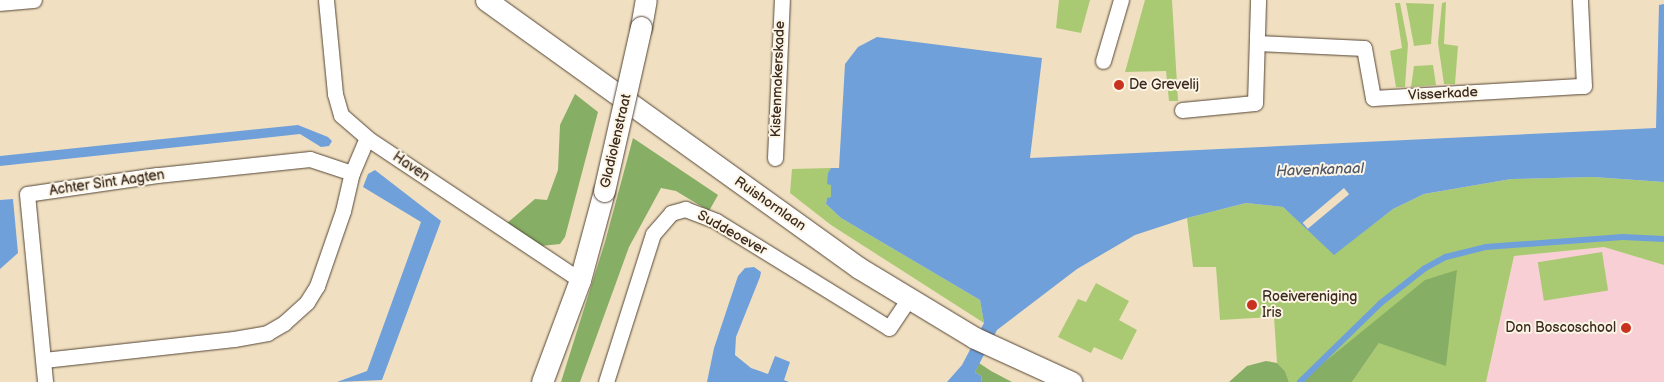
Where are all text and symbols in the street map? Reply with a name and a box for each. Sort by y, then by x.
street label: Kistenmakerskade [768,20,788,138]
place label: De Grevelij [1129,77,1199,93]
marker: De Grevelij [1113,79,1125,91]
street label: Visserkade [1408,84,1478,104]
street label: Gladiolenstraat [597,92,635,190]
street label: Haven [389,149,433,185]
water label: Havenkanaal [1276,159,1364,181]
street label: Achter Sint Aagten [48,167,166,199]
street label: Ruishornlaan [731,173,809,235]
street label: Suddeoever [694,207,770,259]
place label: Roeivereniging Iris [1262,289,1357,322]
marker: Roeivereniging Iris [1246,299,1258,311]
place label: Don Boscoschool [1505,320,1616,336]
marker: Don Boscoschool [1620,322,1632,334]

